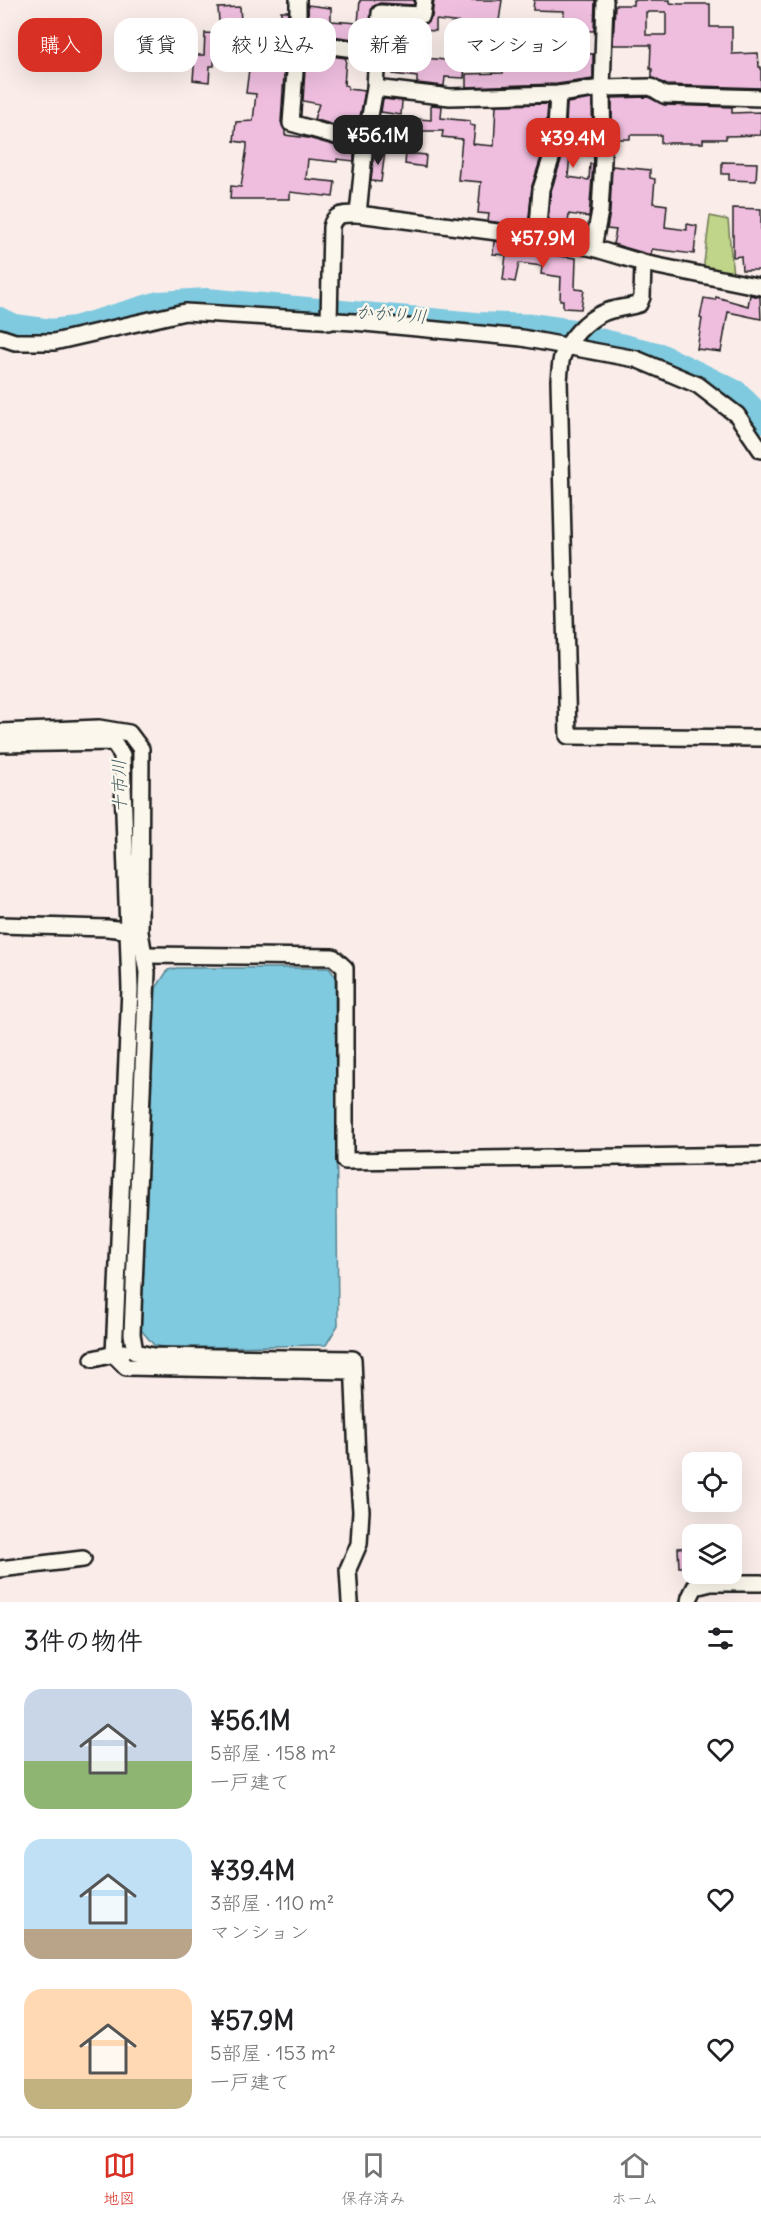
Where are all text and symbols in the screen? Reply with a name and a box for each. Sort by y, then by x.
chip: 購入 [18,18,102,72]
chip: 賃貸 [114,18,198,72]
chip: 絞り込み [210,18,336,72]
chip: 新着 [348,18,432,72]
chip: マンション [444,18,590,72]
pin: ¥56.1M [329,115,427,166]
pin: ¥39.4M [524,118,622,169]
text: ¥56.1M [347,122,409,147]
text: ¥39.4M [540,125,606,150]
pin: ¥57.9M [494,218,592,269]
text: ¥57.9M [511,225,575,250]
water label: かがり川 [354,300,428,328]
water label: 十市川 [107,759,131,813]
map controls [682,1452,742,1584]
button: locate [682,1452,742,1512]
button: layers [682,1524,742,1584]
icon: filters [704,1622,737,1655]
text: 3件の物件 [24,1624,143,1657]
text: ¥56.1M [210,1704,291,1737]
icon: home [72,1713,144,1785]
icon: heart [704,1733,737,1766]
text: 5部屋 · 158 m² [210,1740,336,1765]
text: 一戸建て [210,1769,290,1794]
text: ¥39.4M [210,1854,295,1887]
icon: home [72,1863,144,1935]
icon: heart [704,1883,737,1916]
text: 3部屋 · 110 m² [210,1890,334,1915]
text: マンション [210,1919,309,1944]
text: ¥57.9M [210,2004,294,2037]
icon: home [72,2013,144,2085]
icon: heart [704,2033,737,2066]
text: 5部屋 · 153 m² [210,2040,336,2065]
text: 一戸建て [210,2069,290,2094]
tab: 地図 [103,2149,136,2209]
tab: 保存済み [341,2149,405,2209]
tab: ホーム [611,2149,658,2209]

